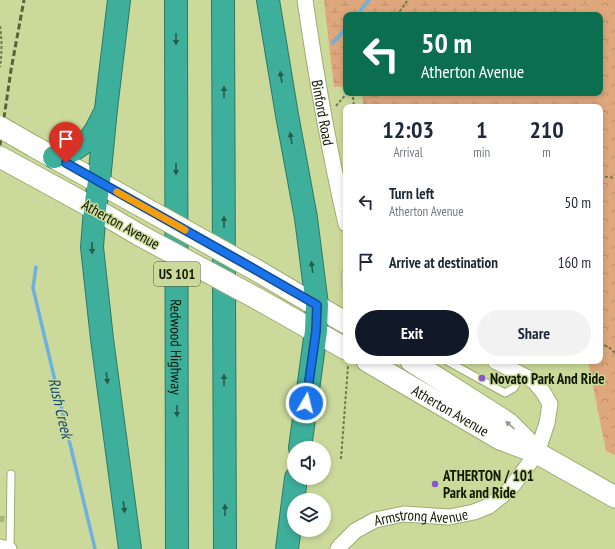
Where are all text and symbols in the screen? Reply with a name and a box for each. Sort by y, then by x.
text: 50 m [421,24,472,61]
icon: left [355,28,407,80]
one-way arrow [173,33,179,46]
text: Atherton Avenue [421,60,524,83]
one-way arrow [278,70,284,83]
street label: Binford Road [308,78,339,147]
one-way arrow [220,86,227,98]
text: 12:03 [382,114,434,145]
text: 1 [476,114,487,145]
text: 210 [529,114,564,145]
pin [49,122,83,163]
icon: arrive [55,128,77,150]
one-way arrow [288,132,294,144]
text: Arrival [393,144,423,161]
text: min [473,144,490,161]
text: m [542,144,551,161]
one-way arrow [173,163,179,176]
text: Turn left [389,184,434,203]
icon: left [355,191,377,213]
text: 50 m [565,193,591,212]
street label: Atherton Avenue [79,195,163,253]
text: Atherton Avenue [389,203,464,220]
one-way arrow [221,215,227,228]
one-way arrow [89,242,96,254]
icon: arrive [355,251,377,273]
text: Arrive at destination [389,253,498,272]
text: 160 m [558,253,591,272]
one-way arrow [309,261,315,273]
road number: US 101 [154,262,200,286]
street label: Redwood Highway [167,299,186,395]
button: Exit [355,310,469,356]
button: Share [477,310,591,356]
place label: Novato Park And Ride [490,369,605,388]
one-way arrow [104,372,110,384]
one-way arrow [221,373,227,386]
marker: Novato Park And Ride [477,373,487,383]
water label: Rush Creek [44,376,78,442]
street label: Atherton Avenue [409,380,493,440]
position arrow [285,382,327,424]
one-way arrow [174,405,180,418]
one-way arrow [505,420,515,430]
map controls [287,441,331,537]
button: sound [287,441,331,485]
place label: ATHERTON / 101 Park and Ride [442,466,534,502]
marker: ATHERTON / 101 Park and Ride [430,479,440,489]
button: layers [287,493,331,537]
one-way arrow [121,501,127,513]
one-way arrow [222,503,228,516]
street label: Armstrong Avenue [372,504,469,530]

